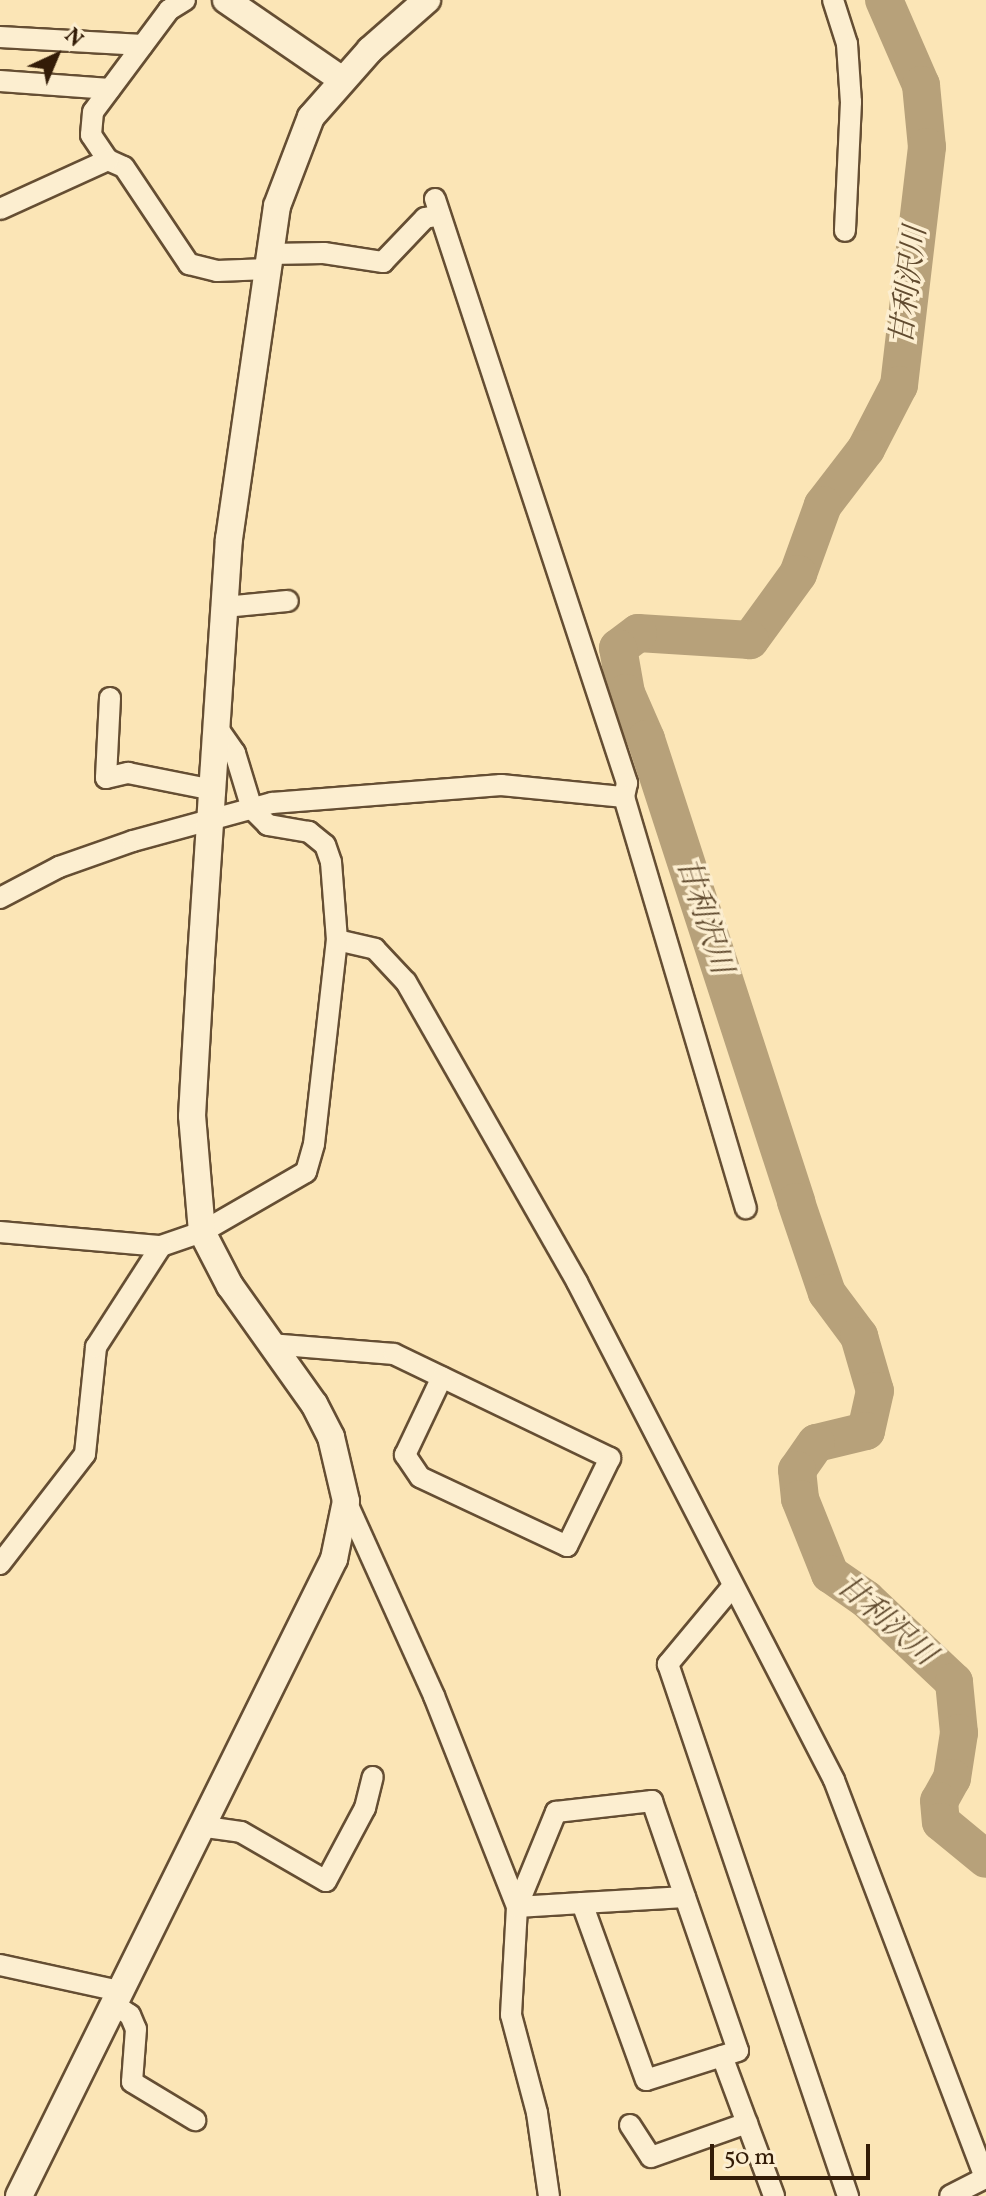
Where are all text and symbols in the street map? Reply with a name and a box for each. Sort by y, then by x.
north arrow [16,16,96,96]
text: N [56,22,90,55]
water label: 甘利沢川 [885,224,935,348]
water label: 甘利沢川 [667,853,739,979]
water label: 甘利沢川 [828,1568,942,1674]
scale bar [714,2128,874,2178]
text: 50 m [724,2141,776,2175]

